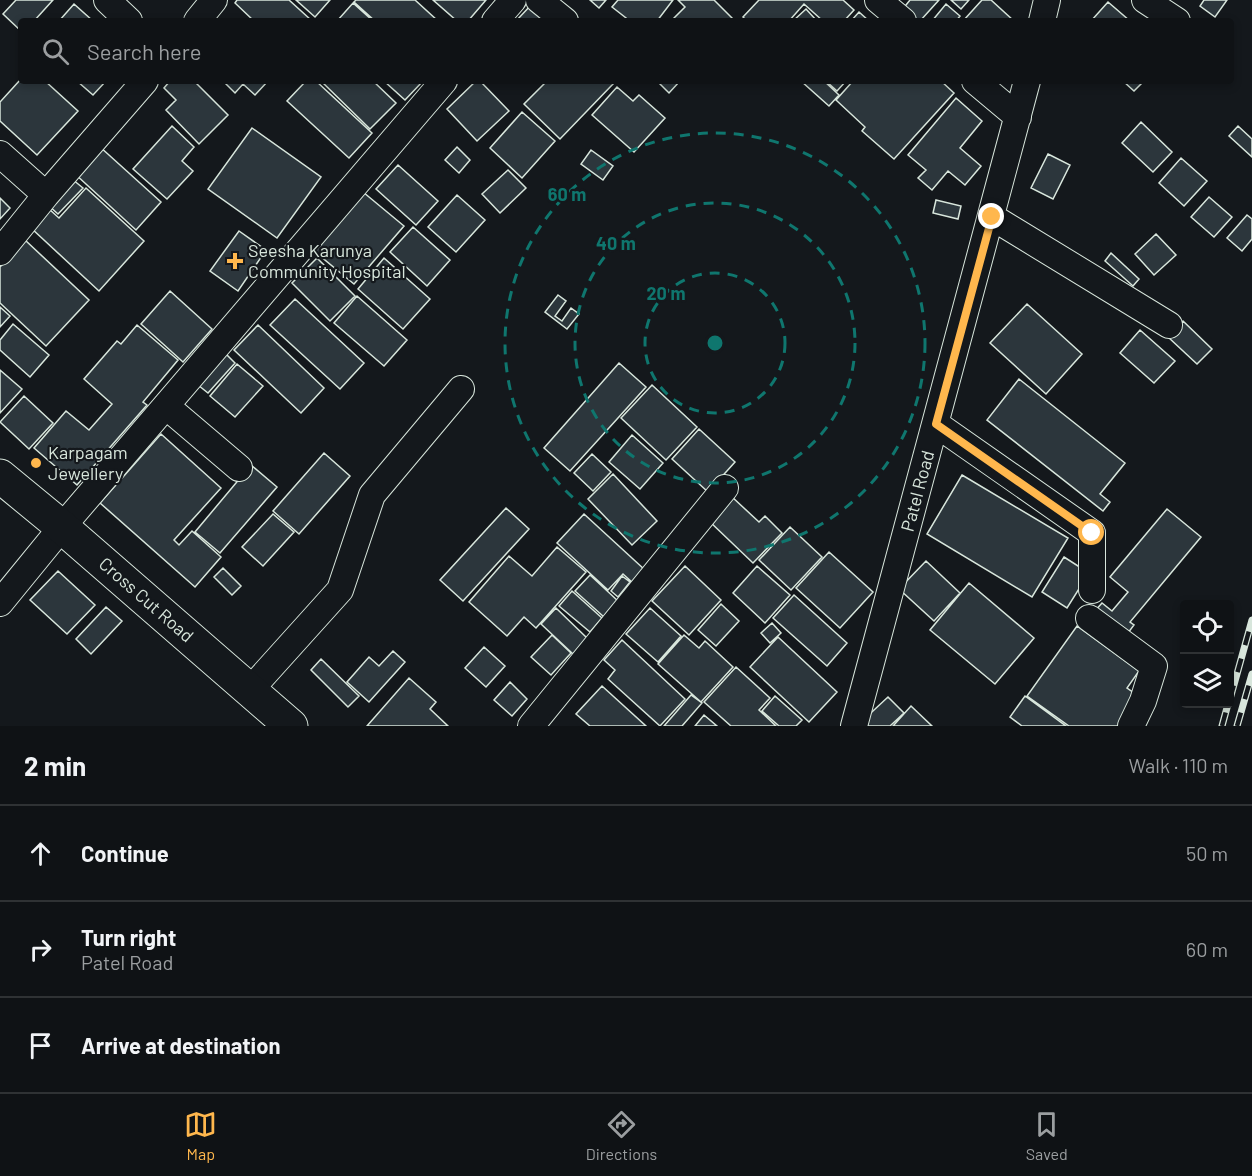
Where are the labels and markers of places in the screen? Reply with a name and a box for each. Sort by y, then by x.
place label: Seesha Karunya Community Hospital [248,239,406,282]
marker: Seesha Karunya Community Hospital [226,252,244,270]
centre of rings [705,333,725,353]
place label: Karpagam Jewellery [48,441,128,484]
marker: Karpagam Jewellery [29,456,43,470]

